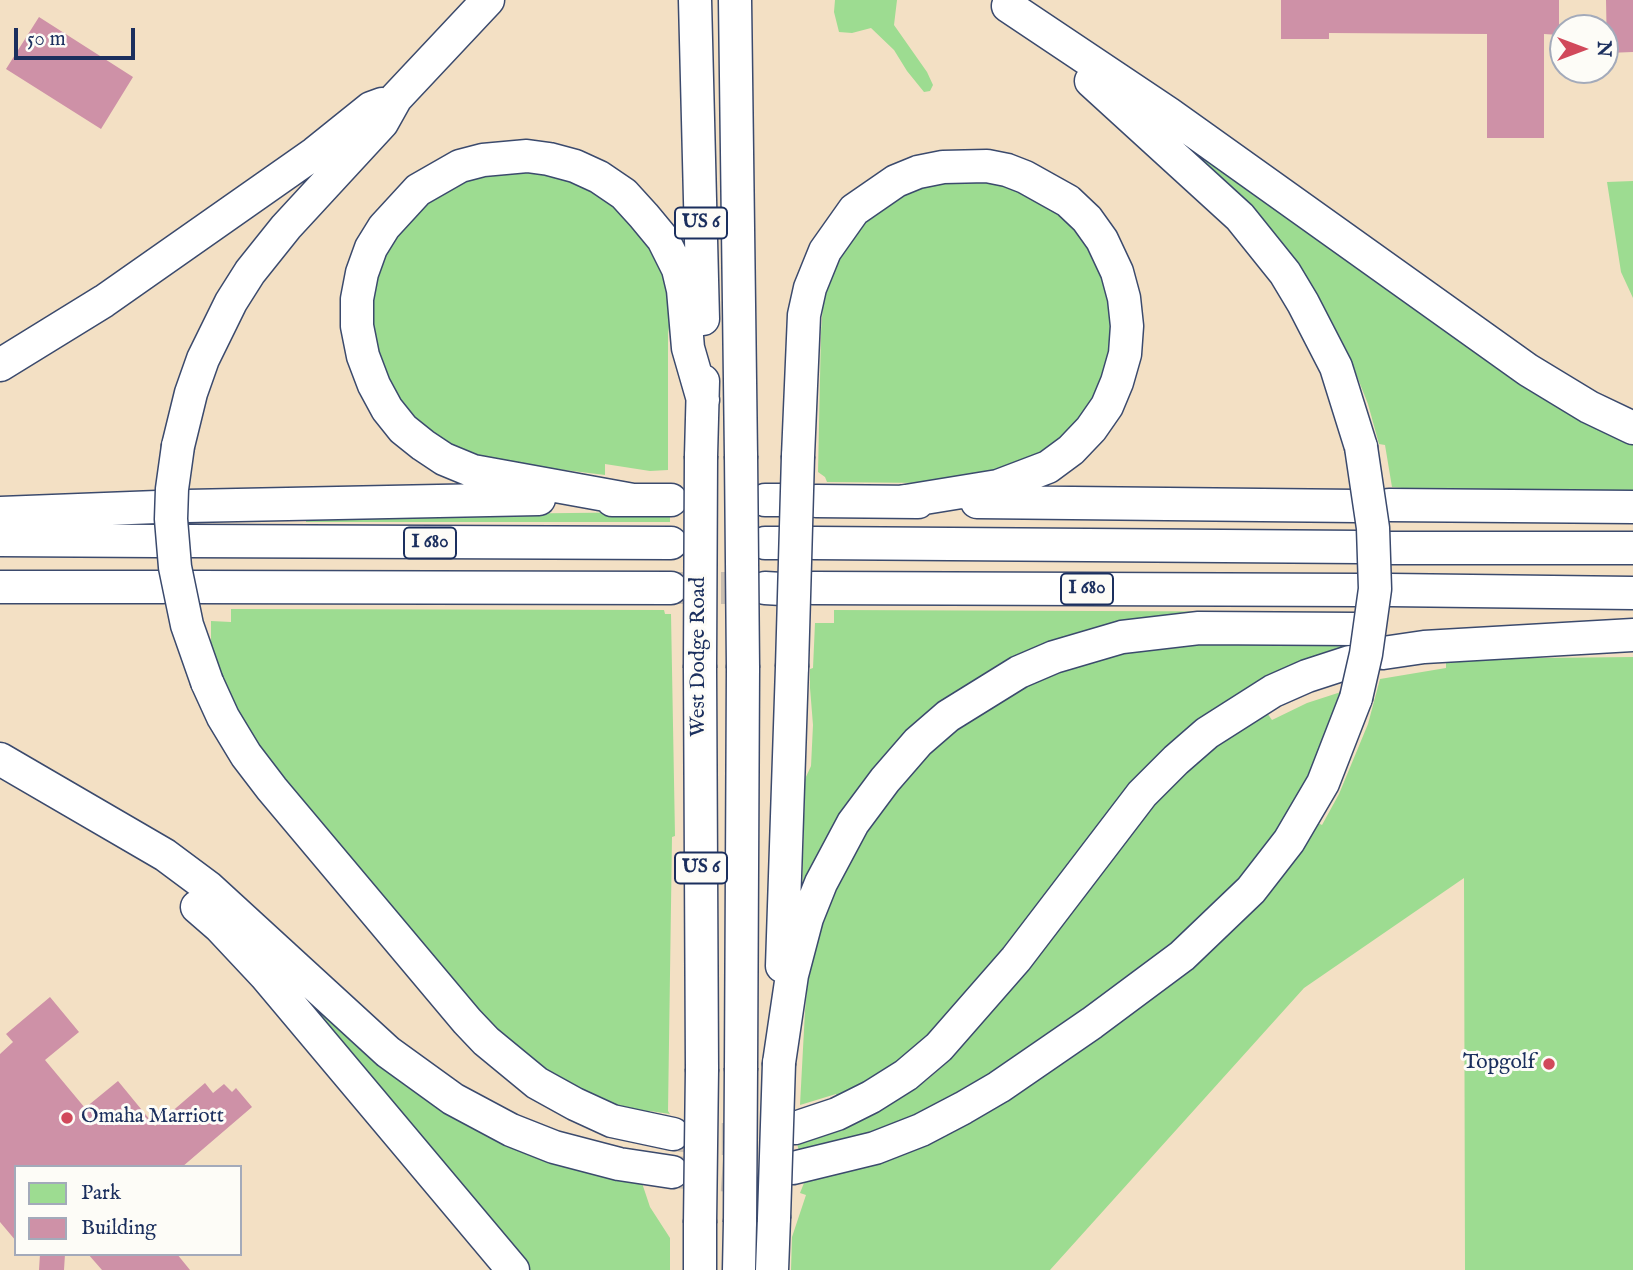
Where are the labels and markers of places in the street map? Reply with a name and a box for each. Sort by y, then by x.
place label: Topgolf [1463,1051,1535,1077]
marker: Topgolf [1541,1056,1557,1072]
place label: Omaha Marriott [81,1105,224,1131]
marker: Omaha Marriott [59,1110,75,1126]

